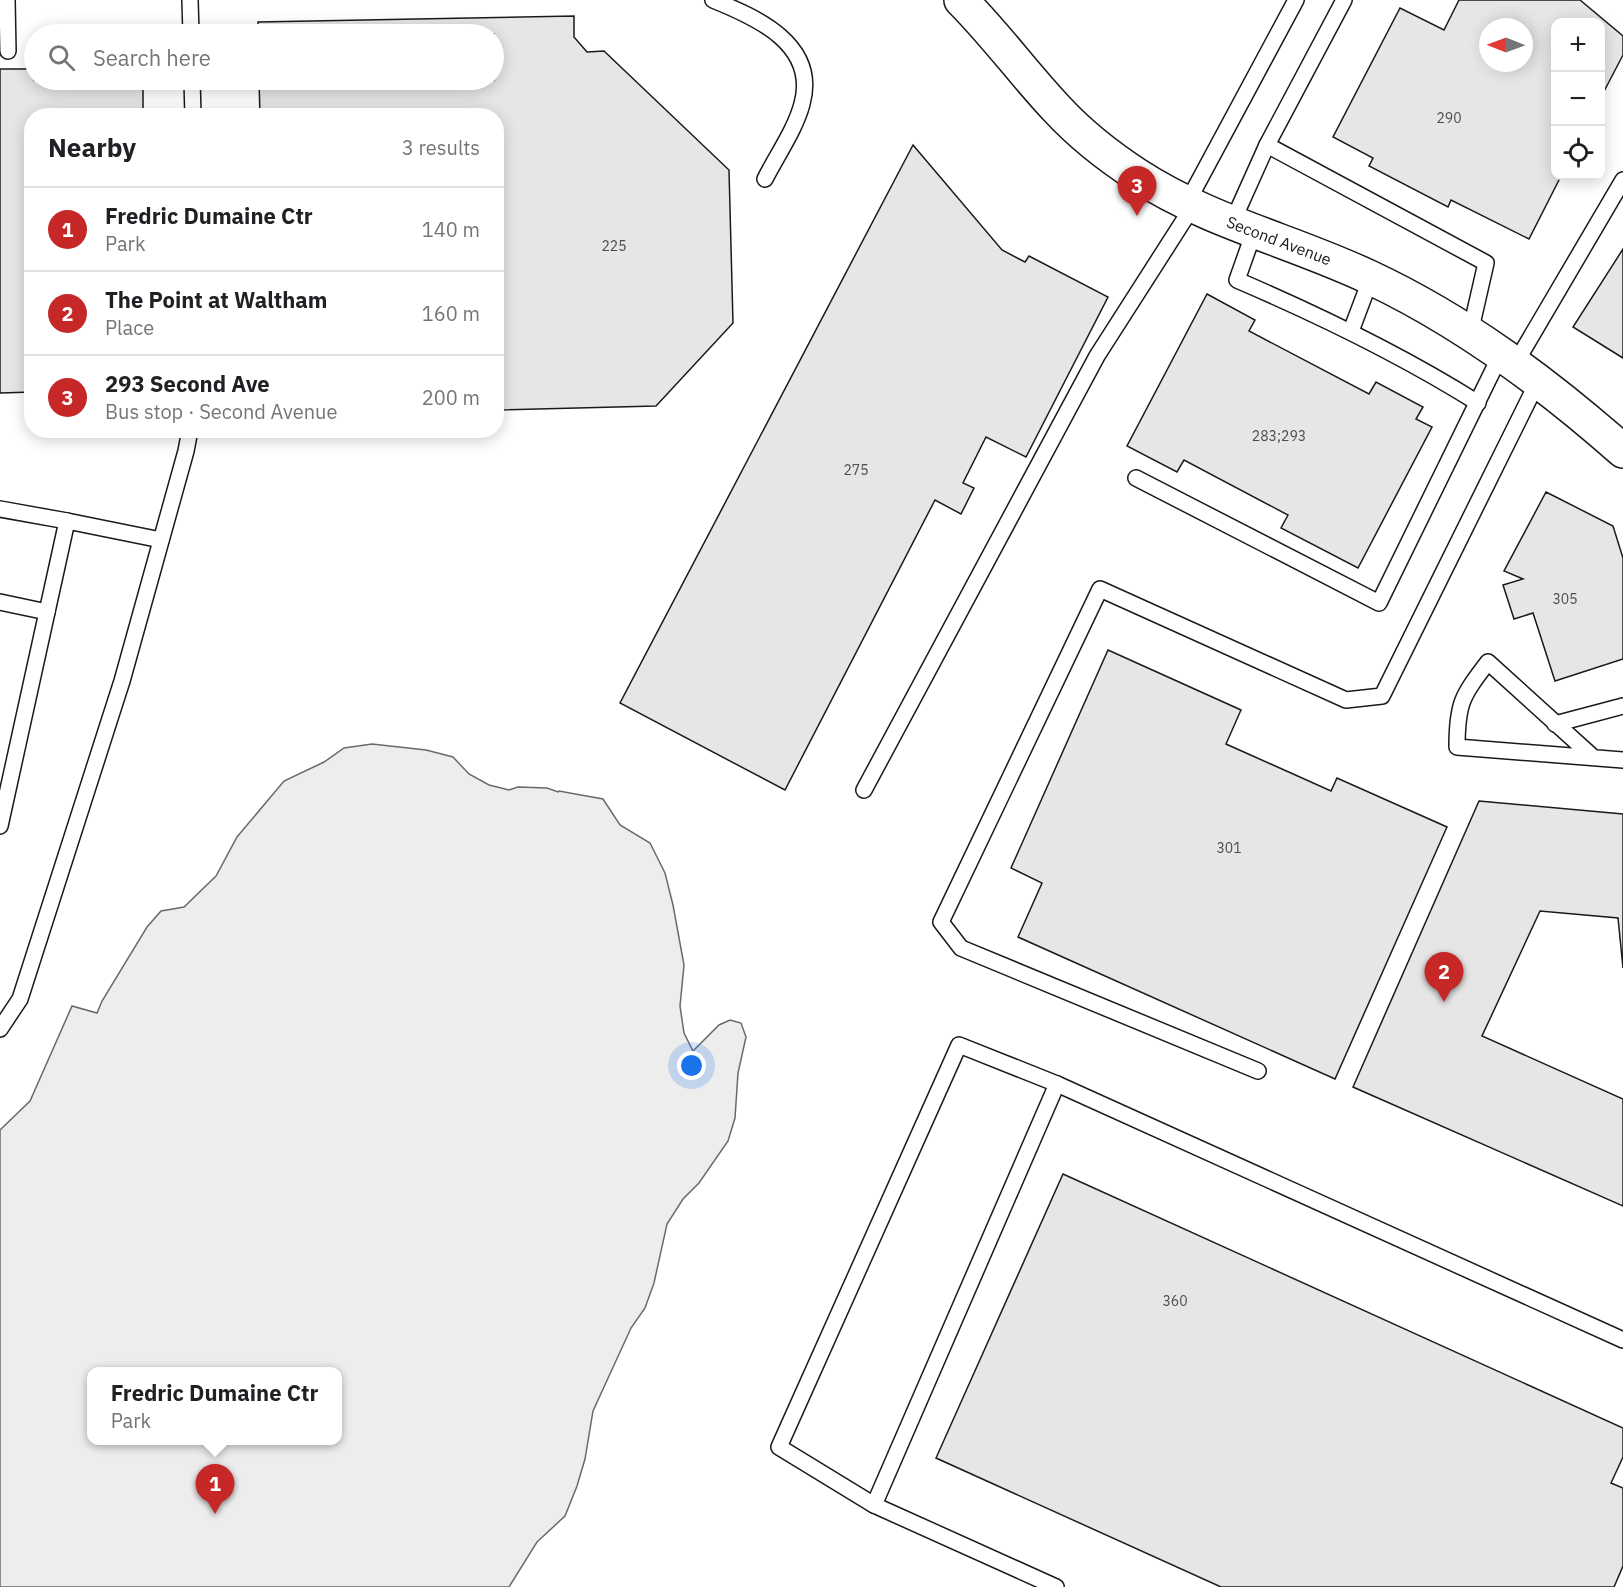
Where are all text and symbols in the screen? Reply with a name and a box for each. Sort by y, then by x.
north arrow [1479,18,1533,72]
map controls [1551,18,1605,180]
button: + [1551,18,1605,72]
search box [24,24,504,90]
icon: search [45,41,78,74]
text: Search here [93,43,211,72]
button: − [1551,72,1605,126]
house number: 290 [1436,109,1462,127]
button: locate [1551,126,1605,180]
text: Nearby [48,130,136,164]
text: 3 results [402,134,480,161]
pin: 3 [1118,166,1156,216]
text: Fredric Dumaine Ctr [105,201,313,230]
street label: Second Avenue [1224,211,1335,270]
text: 1 [62,216,74,243]
text: 140 m [422,216,480,243]
text: Park [105,230,145,257]
house number: 225 [601,237,627,255]
text: The Point at Waltham [105,285,328,314]
text: 2 [62,300,74,327]
text: 160 m [422,300,480,327]
text: Place [105,314,154,341]
text: 293 Second Ave [105,369,270,398]
text: 3 [62,384,74,411]
text: 200 m [422,384,480,411]
text: Bus stop · Second Avenue [105,398,337,425]
house number: 283;293 [1252,427,1306,445]
house number: 275 [843,461,869,479]
house number: 305 [1552,590,1578,608]
house number: 301 [1216,839,1242,857]
pin: 2 [1424,952,1464,1002]
your location [677,1051,706,1080]
house number: 360 [1162,1292,1188,1310]
popup [87,1367,342,1445]
text: Fredric Dumaine Ctr [111,1378,318,1407]
text: Park [111,1407,151,1434]
pin: 1 [196,1464,234,1514]

